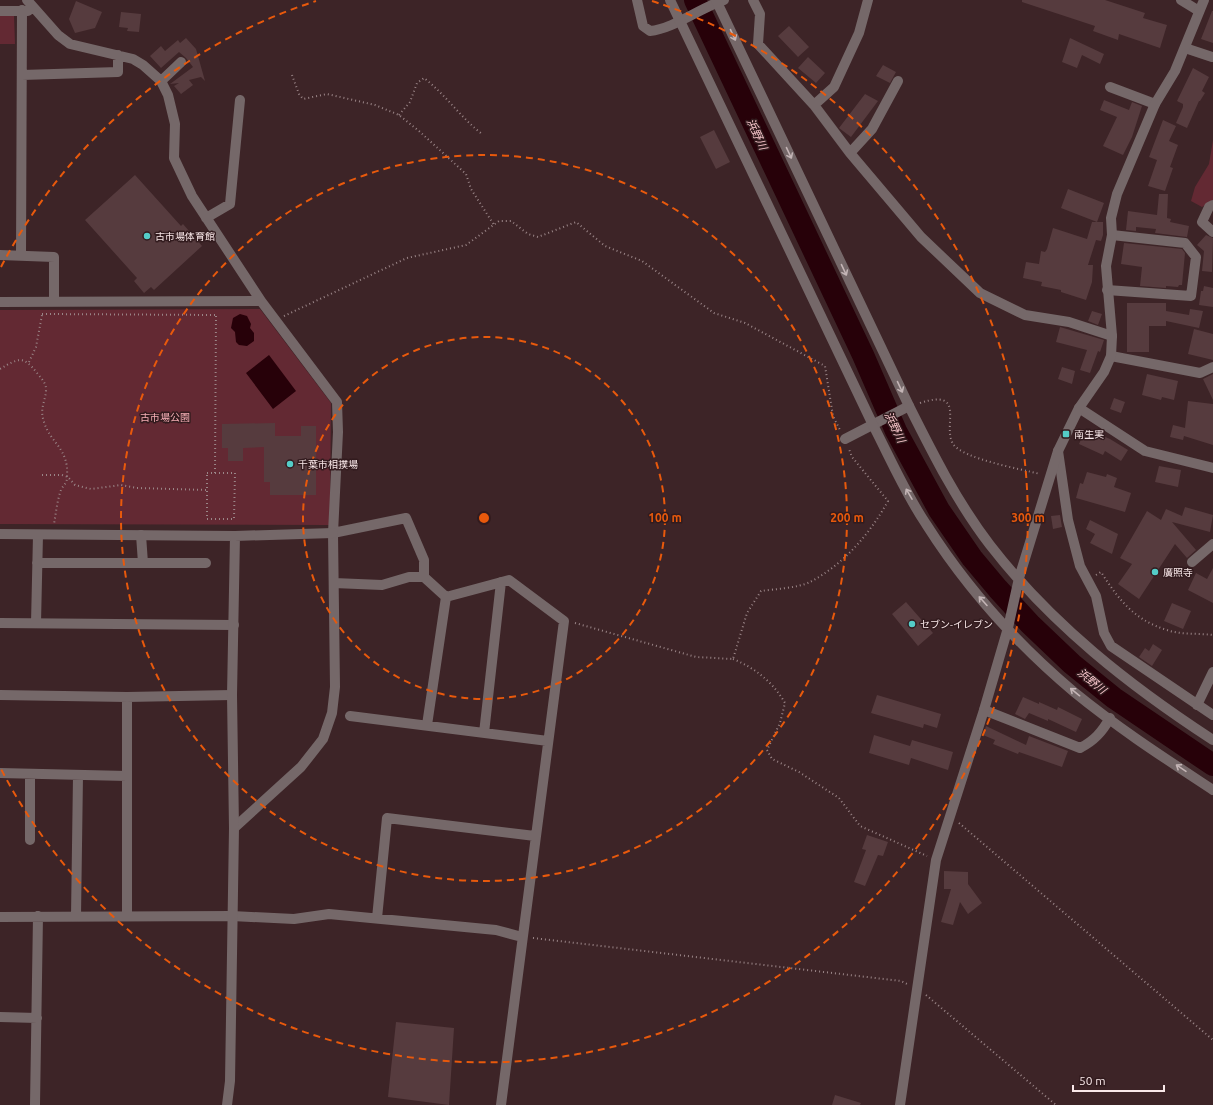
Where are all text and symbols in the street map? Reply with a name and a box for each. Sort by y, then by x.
one-way arrow [730,29,737,41]
water label: 浜野川 [745,117,770,152]
one-way arrow [786,146,793,158]
marker: 古市場体育館 [142,231,152,241]
place label: 古市場体育館 [155,231,215,242]
one-way arrow [841,264,848,276]
one-way arrow [897,381,904,393]
water label: 浜野川 [882,410,908,445]
park label: 古市場公園 [140,412,190,423]
marker: 南生実 [1061,429,1071,439]
place label: 南生実 [1074,429,1104,440]
marker: 千葉市相撲場 [285,459,295,469]
place label: 千葉市相撲場 [298,459,358,470]
one-way arrow [904,489,912,501]
centre of rings [477,511,491,525]
text: 100 m [648,511,682,524]
text: 200 m [830,511,864,524]
text: 300 m [1011,511,1045,524]
marker: 廣照寺 [1150,567,1160,577]
place label: 廣照寺 [1163,567,1193,578]
one-way arrow [978,596,988,606]
marker: セブン-イレブン [907,619,917,629]
place label: セブン-イレブン [920,619,993,630]
water label: 浜野川 [1075,666,1109,697]
one-way arrow [1070,688,1081,696]
one-way arrow [1175,764,1186,772]
scale bar [1073,1067,1164,1093]
text: 50 m [1079,1074,1106,1087]

